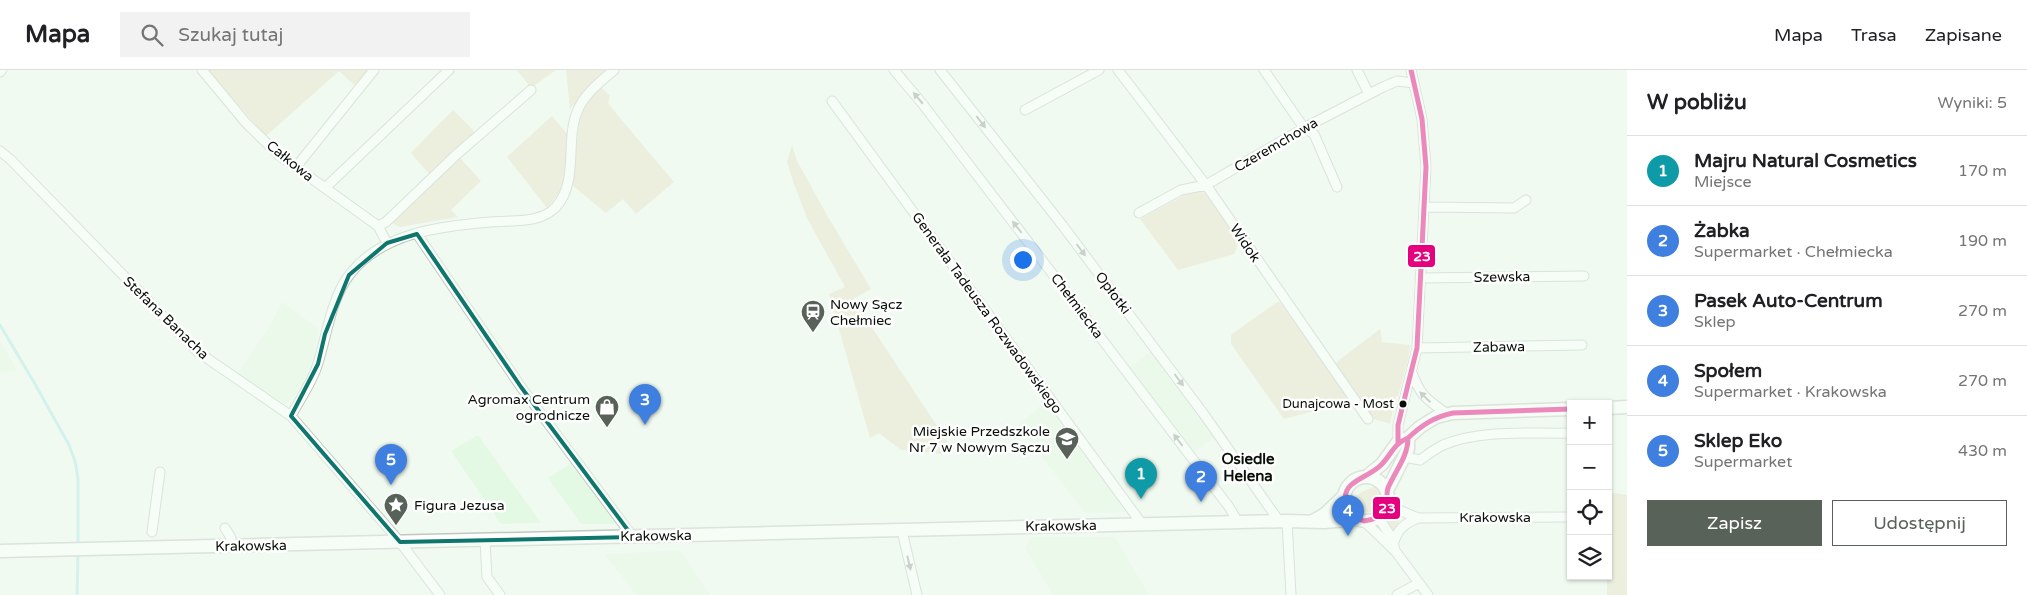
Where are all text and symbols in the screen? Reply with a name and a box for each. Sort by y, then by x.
search box [120,12,470,57]
text: Mapa [25,20,90,49]
icon: search [138,21,166,49]
text: Szukaj tutaj [178,24,283,46]
text: Mapa [1774,24,1823,46]
text: Trasa [1851,24,1897,46]
text: Zapisane [1925,24,2002,46]
text: W pobliżu [1647,90,1747,115]
one-way arrow [912,92,923,105]
text: Wyniki: 5 [1938,93,2007,113]
street label: Czeremchowa [1231,114,1321,176]
one-way arrow [976,115,987,128]
street label: Całkowa [263,137,317,185]
text: Majru Natural Cosmetics [1694,150,1917,172]
text: 1 [1658,161,1668,181]
text: 170 m [1958,161,2007,181]
text: Miejsce [1694,172,1752,192]
street label: Generała Tadeusza Rozwadowskiego [908,209,1066,417]
text: Żabka [1694,220,1750,242]
one-way arrow [1011,221,1022,234]
street label: Widok [1226,221,1264,266]
text: 2 [1658,231,1668,251]
text: 190 m [1958,231,2007,251]
text: Supermarket · Chełmiecka [1694,242,1893,262]
one-way arrow [1076,243,1086,257]
line badge: 23 [1407,244,1436,268]
your location [1010,247,1036,273]
text: 23 [1413,248,1431,265]
street label: Opłotki [1092,268,1134,318]
street label: Szewska [1474,268,1530,286]
street label: Chełmiecka [1047,270,1107,342]
street label: Stefana Banacha [120,273,212,363]
text: Pasek Auto-Centrum [1694,290,1883,312]
place label: Nowy Sącz Chełmiec [830,296,903,329]
station icon: Nowy Sącz Chełmiec [800,299,826,333]
text: 3 [1658,301,1668,321]
text: 270 m [1958,301,2007,321]
text: Sklep [1694,312,1736,332]
street label: Zabawa [1473,338,1525,356]
text: Społem [1694,360,1762,382]
text: 4 [1658,371,1668,391]
text: 270 m [1958,371,2007,391]
one-way arrow [1173,373,1184,386]
text: Supermarket · Krakowska [1694,382,1887,402]
pin: 3 [629,384,661,425]
place label: Agromax Centrum ogrodnicze [467,391,590,424]
one-way arrow [1419,391,1431,403]
shop icon: Agromax Centrum ogrodnicze [594,394,620,428]
place label: Dunajcowa - Most [1282,396,1394,412]
marker: Dunajcowa - Most [1398,399,1408,409]
map controls [1567,400,1612,580]
button: + [1567,400,1612,445]
place label: Miejskie Przedszkole Nr 7 w Nowym Sączu [909,423,1050,456]
school or university icon: Miejskie Przedszkole Nr 7 w Nowym Sączu [1054,426,1080,460]
text: Sklep Eko [1694,430,1782,452]
one-way arrow [1173,434,1184,447]
text: 5 [1658,441,1668,461]
text: 430 m [1958,441,2007,461]
pin: 5 [375,444,407,485]
button: − [1567,445,1612,490]
district label: Osiedle Helena [1221,450,1275,485]
text: Supermarket [1694,452,1792,472]
pin: 1 [1125,458,1157,499]
pin: 2 [1185,461,1217,502]
button: locate [1567,490,1612,535]
place icon: Figura Jezusa [383,492,409,526]
pin: 4 [1332,495,1364,536]
line badge: 23 [1372,496,1401,520]
place label: Figura Jezusa [414,497,505,514]
text: 23 [1378,500,1396,517]
button: Zapisz [1647,500,1822,546]
button: Udostępnij [1832,500,2007,546]
street label: Krakowska [1459,509,1531,526]
street label: Krakowska [1025,517,1097,535]
street label: Krakowska [620,527,692,545]
button: layers [1567,535,1612,580]
street label: Krakowska [215,537,287,555]
one-way arrow [905,555,913,570]

